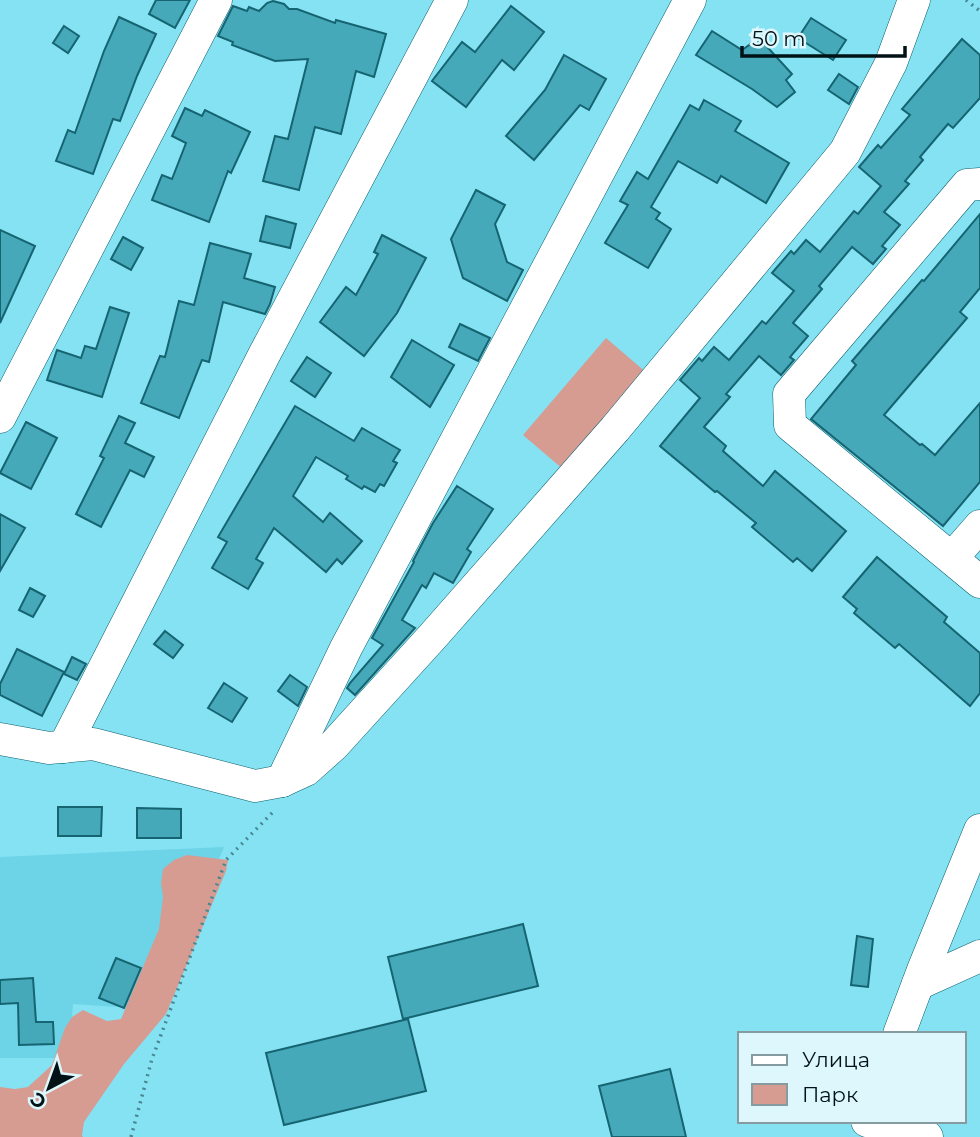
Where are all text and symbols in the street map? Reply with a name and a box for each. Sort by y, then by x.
scale bar [742,14,905,58]
text: 50 m [752,26,806,51]
legend [738,1032,966,1123]
text: Улица [802,1047,870,1072]
north arrow [14,1053,84,1123]
text: Парк [802,1082,858,1107]
text: С [25,1087,51,1114]

